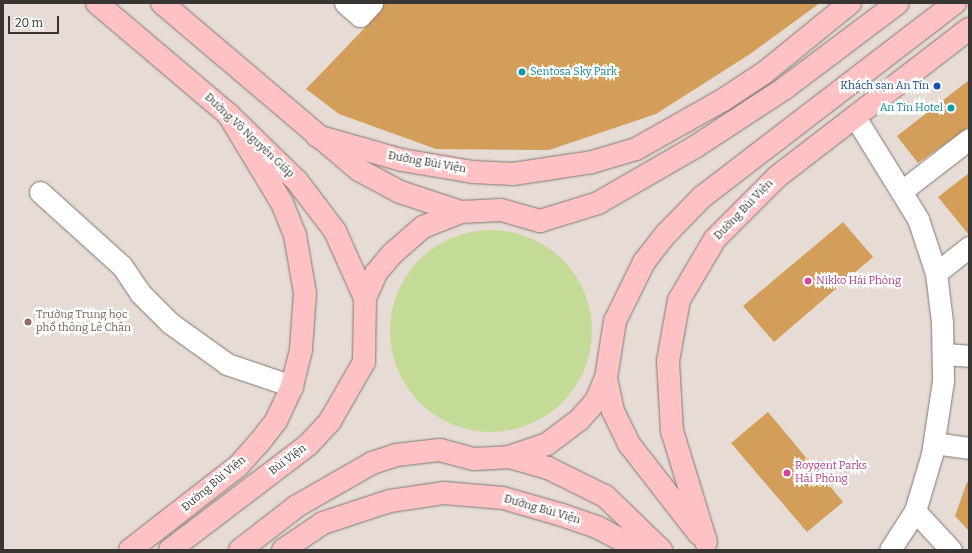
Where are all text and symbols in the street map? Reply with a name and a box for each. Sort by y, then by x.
scale bar [10,8,61,34]
text: 20 m [15,16,43,30]
place label: Sentosa Sky Park [530,65,617,79]
marker: Sentosa Sky Park [517,67,527,77]
place label: Khách sạn An Tín [840,79,929,93]
marker: Khách sạn An Tín [932,81,942,91]
street label: Đường Võ Nguyên Giáp [201,91,297,181]
place label: An Tin Hotel [880,101,943,115]
marker: An Tin Hotel [946,103,956,113]
street label: Đường Bùi Viện [387,150,467,176]
street label: Đường Bùi Viện [712,177,776,243]
place label: Nikko Hải Phòng [816,274,901,288]
marker: Nikko Hải Phòng [803,276,813,286]
place label: Trường Trung học phổ thông Lê Chân [36,309,131,335]
marker: Trường Trung học phổ thông Lê Chân [23,317,33,327]
street label: Bùi Viện [267,442,309,478]
street label: Đường Bùi Viện [179,454,249,514]
place label: Roygent Parks Hải Phòng [795,460,867,486]
marker: Roygent Parks Hải Phòng [782,468,792,478]
street label: Đường Bùi Viện [502,493,582,527]

